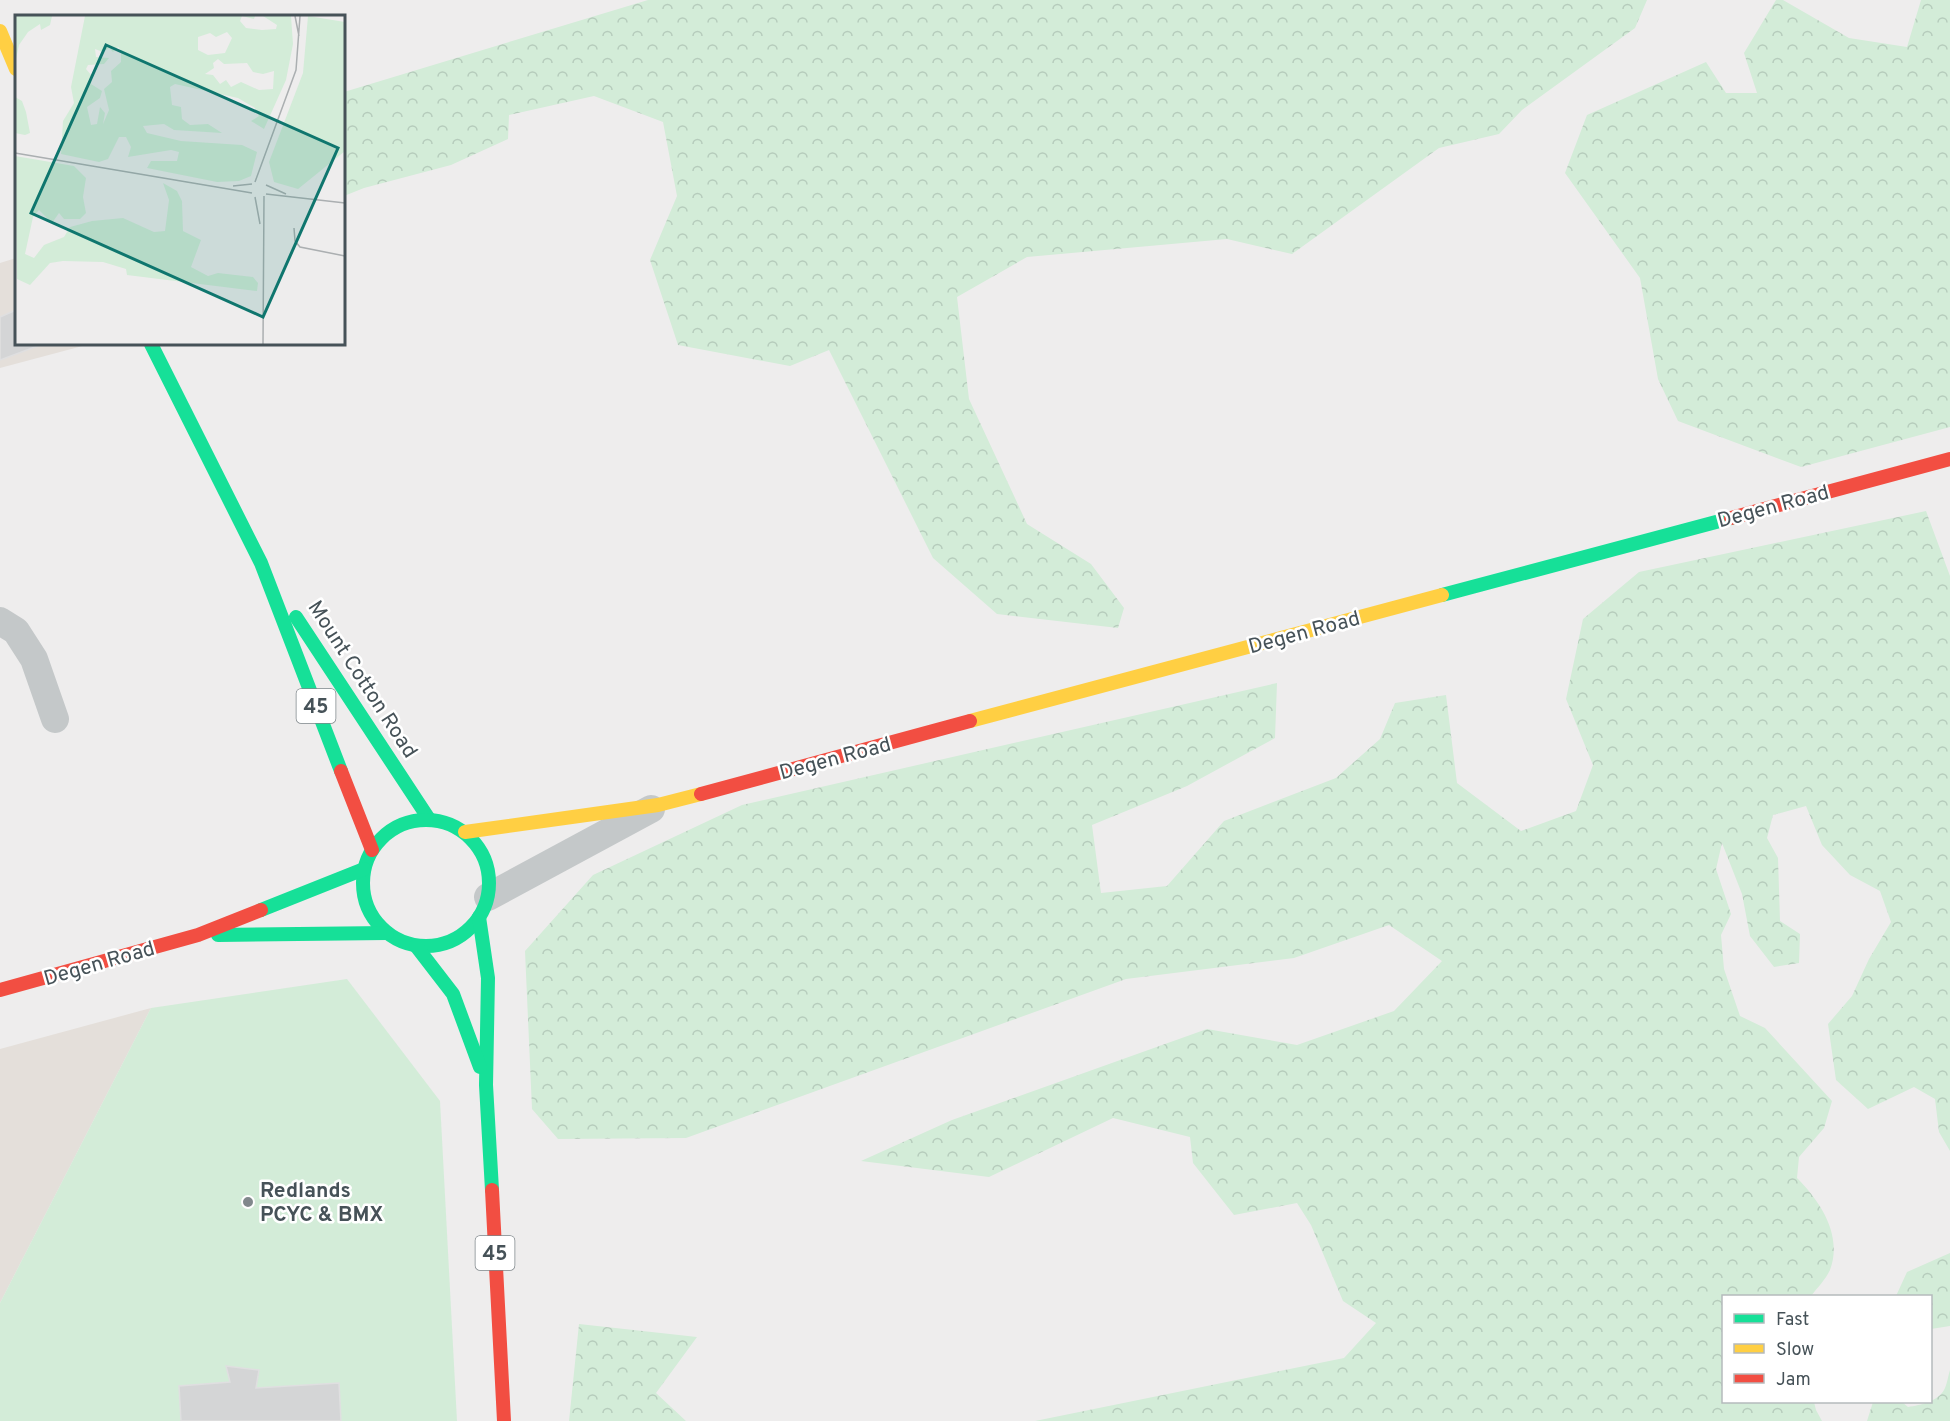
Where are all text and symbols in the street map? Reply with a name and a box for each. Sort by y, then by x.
inset map [15,15,345,345]
street label: Degen Road [1715,480,1832,535]
street label: Mount Cotton Road [301,596,423,764]
street label: Degen Road [1246,606,1363,661]
road number: 45 [296,689,336,723]
street label: Degen Road [777,732,894,787]
street label: Degen Road [41,936,158,993]
place label: Redlands PCYC & BMX [260,1178,384,1229]
marker: Redlands PCYC & BMX [241,1195,255,1209]
road number: 45 [476,1236,514,1270]
legend [1722,1295,1932,1403]
text: Fast [1776,1309,1809,1332]
text: Slow [1776,1339,1814,1362]
text: Jam [1776,1369,1811,1392]

